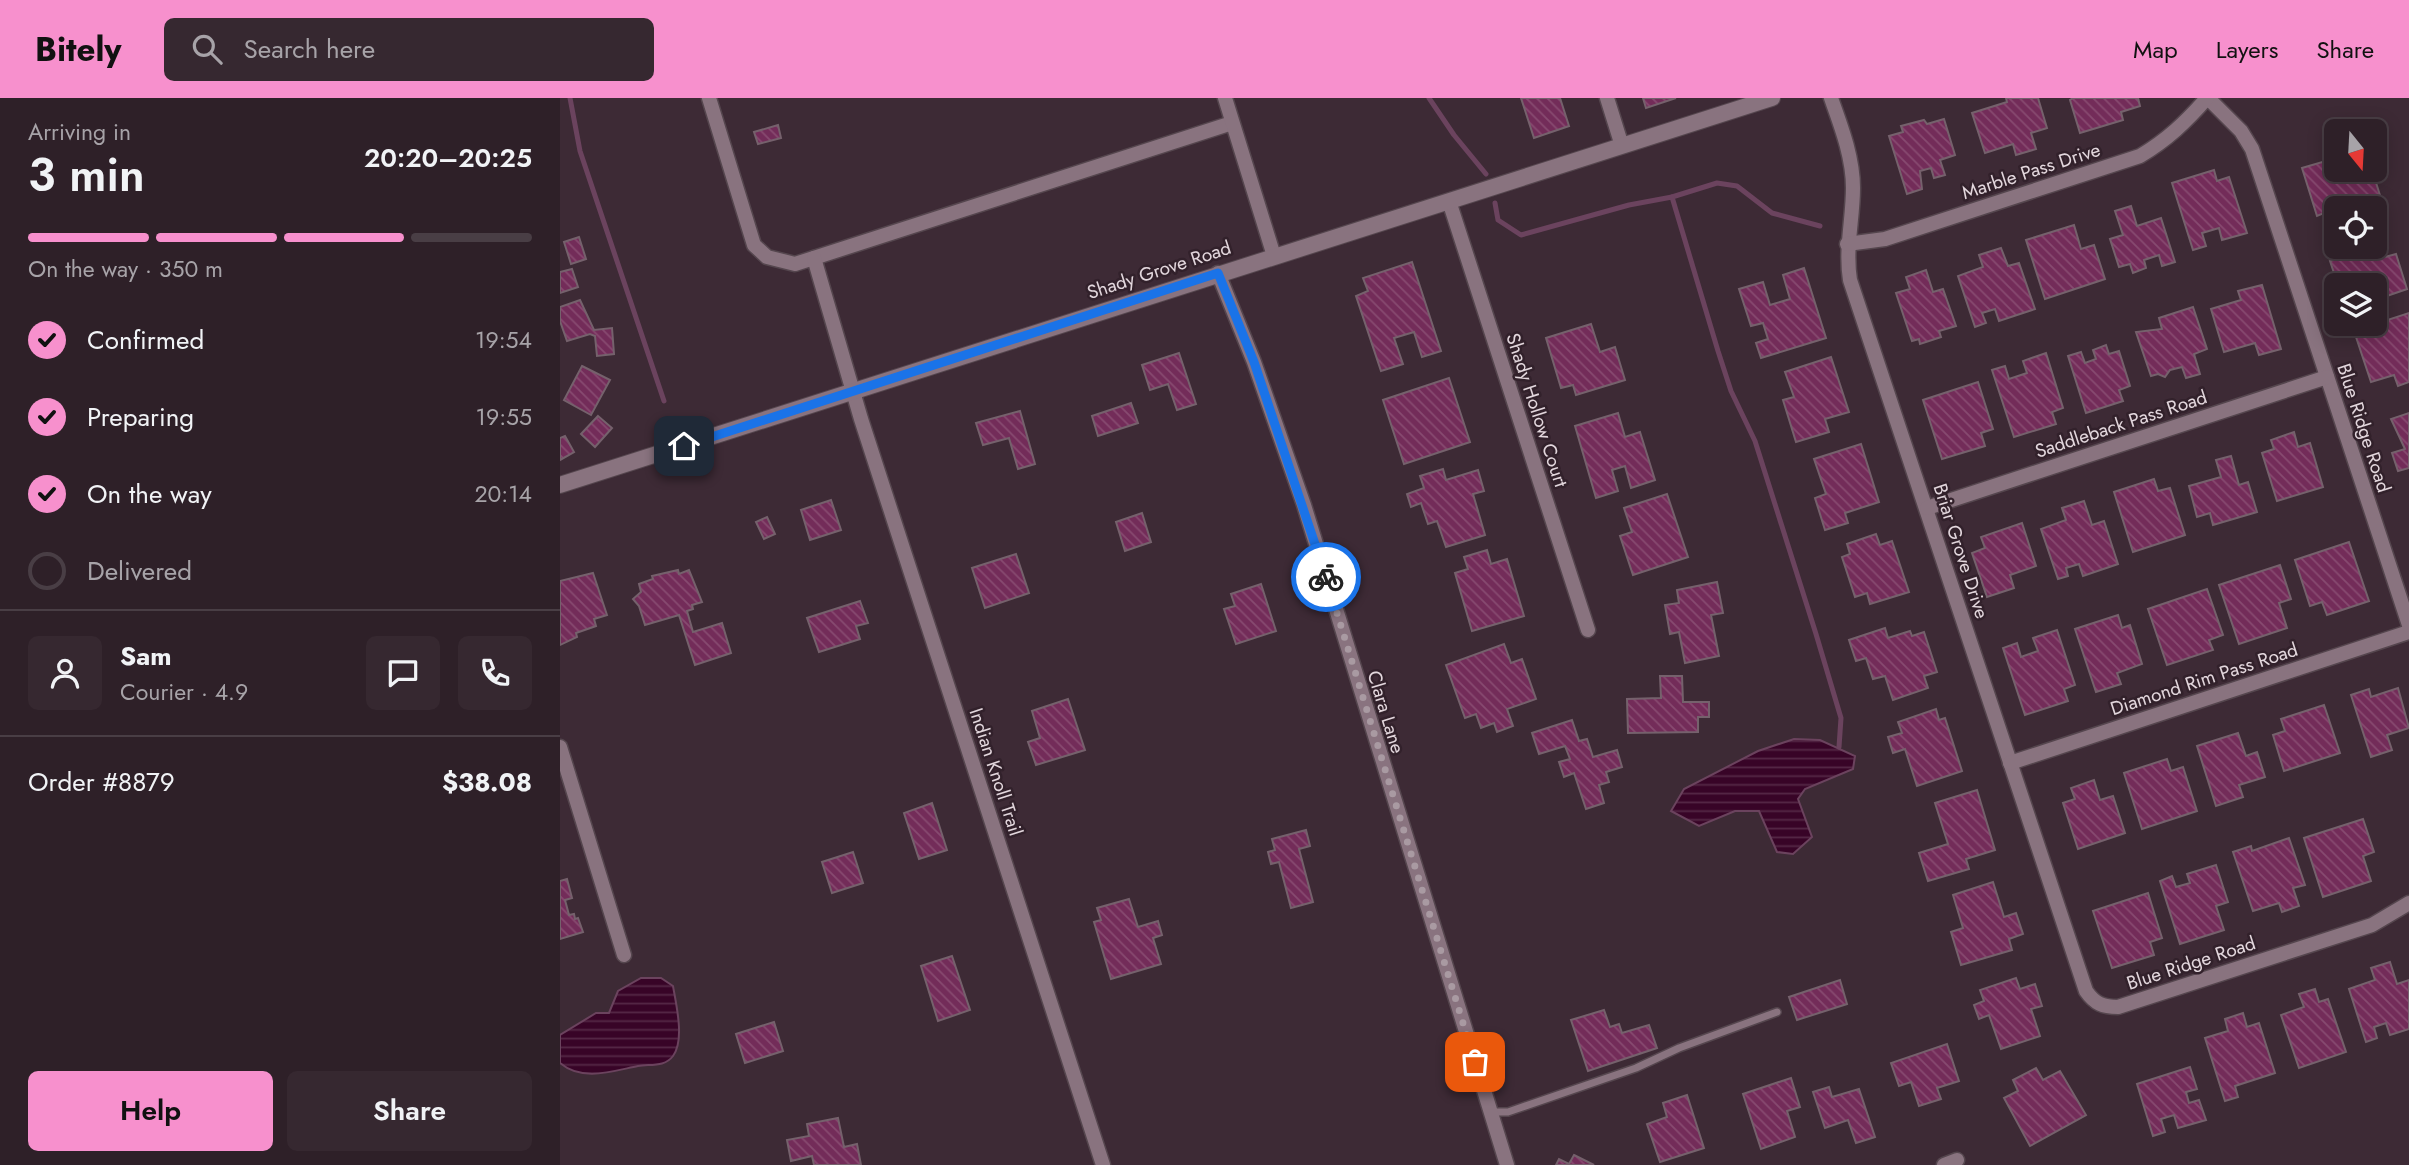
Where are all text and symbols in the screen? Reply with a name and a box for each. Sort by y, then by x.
search box [164,18,654,81]
text: Bitely [35,26,122,73]
icon: search [188,30,226,68]
text: Search here [244,30,375,68]
text: Map [2133,32,2178,67]
text: Layers [2216,32,2278,67]
text: Share [2316,32,2374,67]
text: Arriving in [28,115,131,149]
north arrow [2324,119,2387,182]
map controls [2324,119,2387,336]
street label: Marble Pass Drive [1958,136,2104,206]
text: 20:20–20:25 [364,139,532,177]
text: 3 min [28,142,145,208]
button: locate [2324,196,2387,259]
street label: Shady Grove Road [1083,234,1235,306]
text: On the way · 350 m [28,252,223,286]
button: layers [2324,273,2387,336]
icon: check [28,321,66,359]
text: Confirmed [87,321,204,359]
text: 19:54 [475,323,532,357]
street label: Shady Hollow Court [1499,330,1575,491]
street label: Blue Ridge Road [2330,360,2398,496]
street label: Saddleback Pass Road [2031,383,2211,465]
icon: check [28,398,66,436]
text: Preparing [87,398,194,436]
text: 19:55 [476,400,532,434]
pin [654,416,714,476]
icon: home [665,427,703,465]
icon: check [28,475,66,513]
text: On the way [87,475,212,513]
text: 20:14 [474,477,532,511]
street label: Briar Grove Drive [1926,480,1996,622]
courier [1291,542,1361,612]
text: Delivered [87,552,192,590]
icon: bike [1307,558,1345,596]
button: person [28,636,102,710]
button: chat [366,636,440,710]
button: phone [458,636,532,710]
street label: Diamond Rim Pass Road [2107,636,2301,722]
text: Sam [120,637,172,675]
street label: Clara Lane [1361,667,1411,757]
text: Courier · 4.9 [120,675,248,709]
street label: Indian Knoll Trail [963,705,1029,839]
text: Order #8879 [28,763,175,801]
text: $38.08 [442,763,532,801]
street label: Blue Ridge Road [2123,929,2259,997]
pin [1445,1032,1505,1092]
icon: bag [1456,1043,1494,1081]
button: Help [28,1071,273,1151]
button: Share [287,1071,532,1151]

